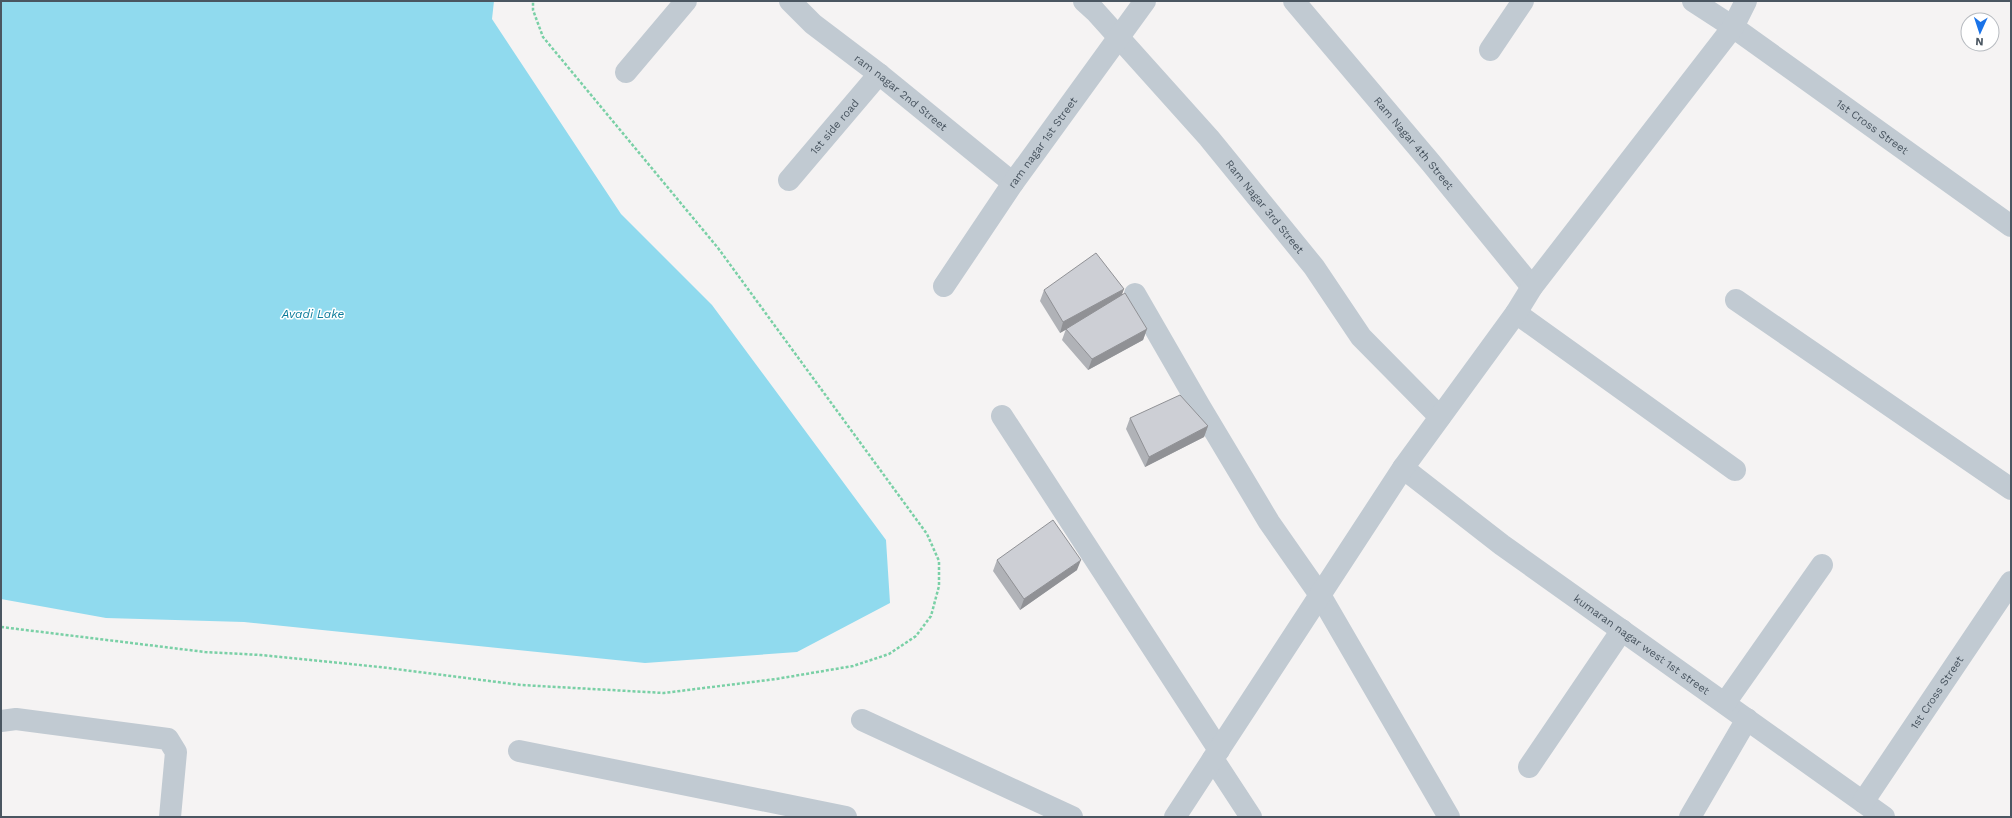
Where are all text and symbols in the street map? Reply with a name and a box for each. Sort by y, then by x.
north arrow [1960,12,2000,52]
text: N [1975,35,1984,48]
street label: ram nagar 2nd Street [852,51,950,134]
street label: ram nagar 1st Street [1005,94,1080,190]
street label: Ram Nagar 4th Street [1371,94,1457,193]
street label: 1st side road [807,96,861,157]
street label: 1st Cross Street [1834,97,1911,157]
street label: Ram Nagar 3rd Street [1223,157,1307,256]
water label: Avadi Lake [281,307,344,321]
street label: kumaran nagar west 1st street [1571,592,1712,697]
street label: 1st Cross Street [1907,653,1966,732]

